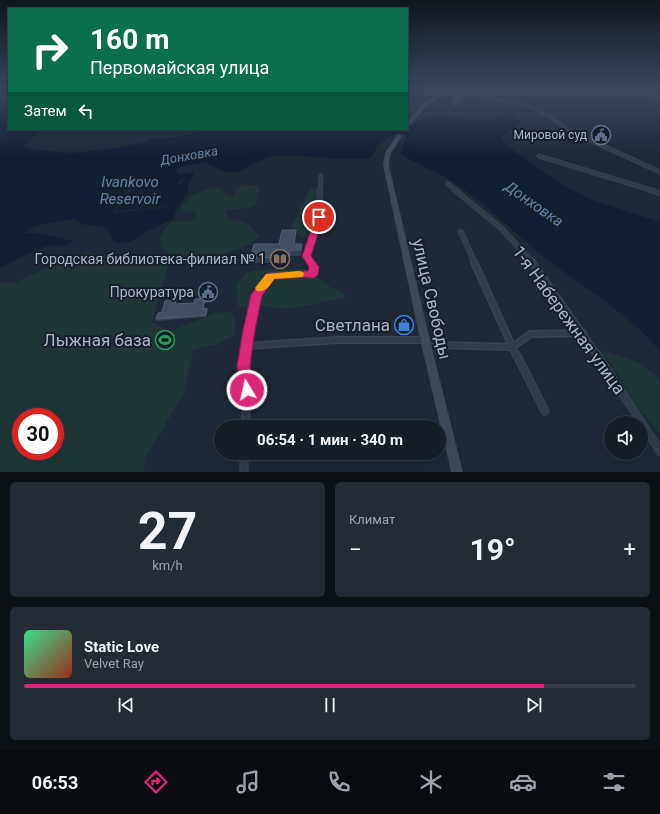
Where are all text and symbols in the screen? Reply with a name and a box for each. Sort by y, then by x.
text: 160 m [90,23,169,56]
icon: right [24,24,76,76]
text: Первомайская улица [90,57,269,78]
icon: left [75,100,97,122]
text: Затем [24,102,67,120]
public building icon: Мировой суд [590,124,612,146]
place label: Мировой суд [514,128,587,142]
water label: Донховка [158,143,219,168]
water label: Ivankovo Reservoir [100,173,161,208]
water label: Донховка [501,177,567,231]
pin [302,200,336,234]
icon: arrive [308,206,330,228]
street label: улица Свободы [408,237,456,361]
street label: 1-я Набережная улица [508,242,630,398]
library icon: Городская библиотека-филиал № 1 [269,248,291,270]
place label: Городская библиотека-филиал № 1 [35,251,266,267]
public building icon: Прокуратура [197,281,219,303]
place label: Прокуратура [110,284,194,300]
shop icon: Светлана [393,314,415,336]
place label: Светлана [315,315,390,335]
sports icon: Лыжная база [154,329,176,351]
place label: Лыжная база [44,330,151,350]
position arrow [226,369,268,411]
speed limit sign: 30 [12,408,64,460]
map controls [604,416,648,460]
button: sound [604,416,648,460]
text: 06:54 · 1 мин · 340 m [257,431,403,449]
text: 27 [138,501,197,562]
text: Климат [349,512,395,527]
text: 19° [469,532,516,567]
text: − [349,537,362,562]
text: + [624,537,636,562]
text: km/h [152,558,183,573]
text: Static Love [84,638,159,656]
text: Velvet Ray [84,656,144,671]
icon: previous [115,694,137,716]
icon: pause [319,694,341,716]
icon: next [523,694,545,716]
icon: directions [142,768,170,796]
icon: music [234,768,262,796]
icon: phone [325,768,353,796]
icon: climate [417,768,445,796]
icon: car [509,768,537,796]
icon: filters [600,768,628,796]
text: 06:53 [32,772,78,793]

